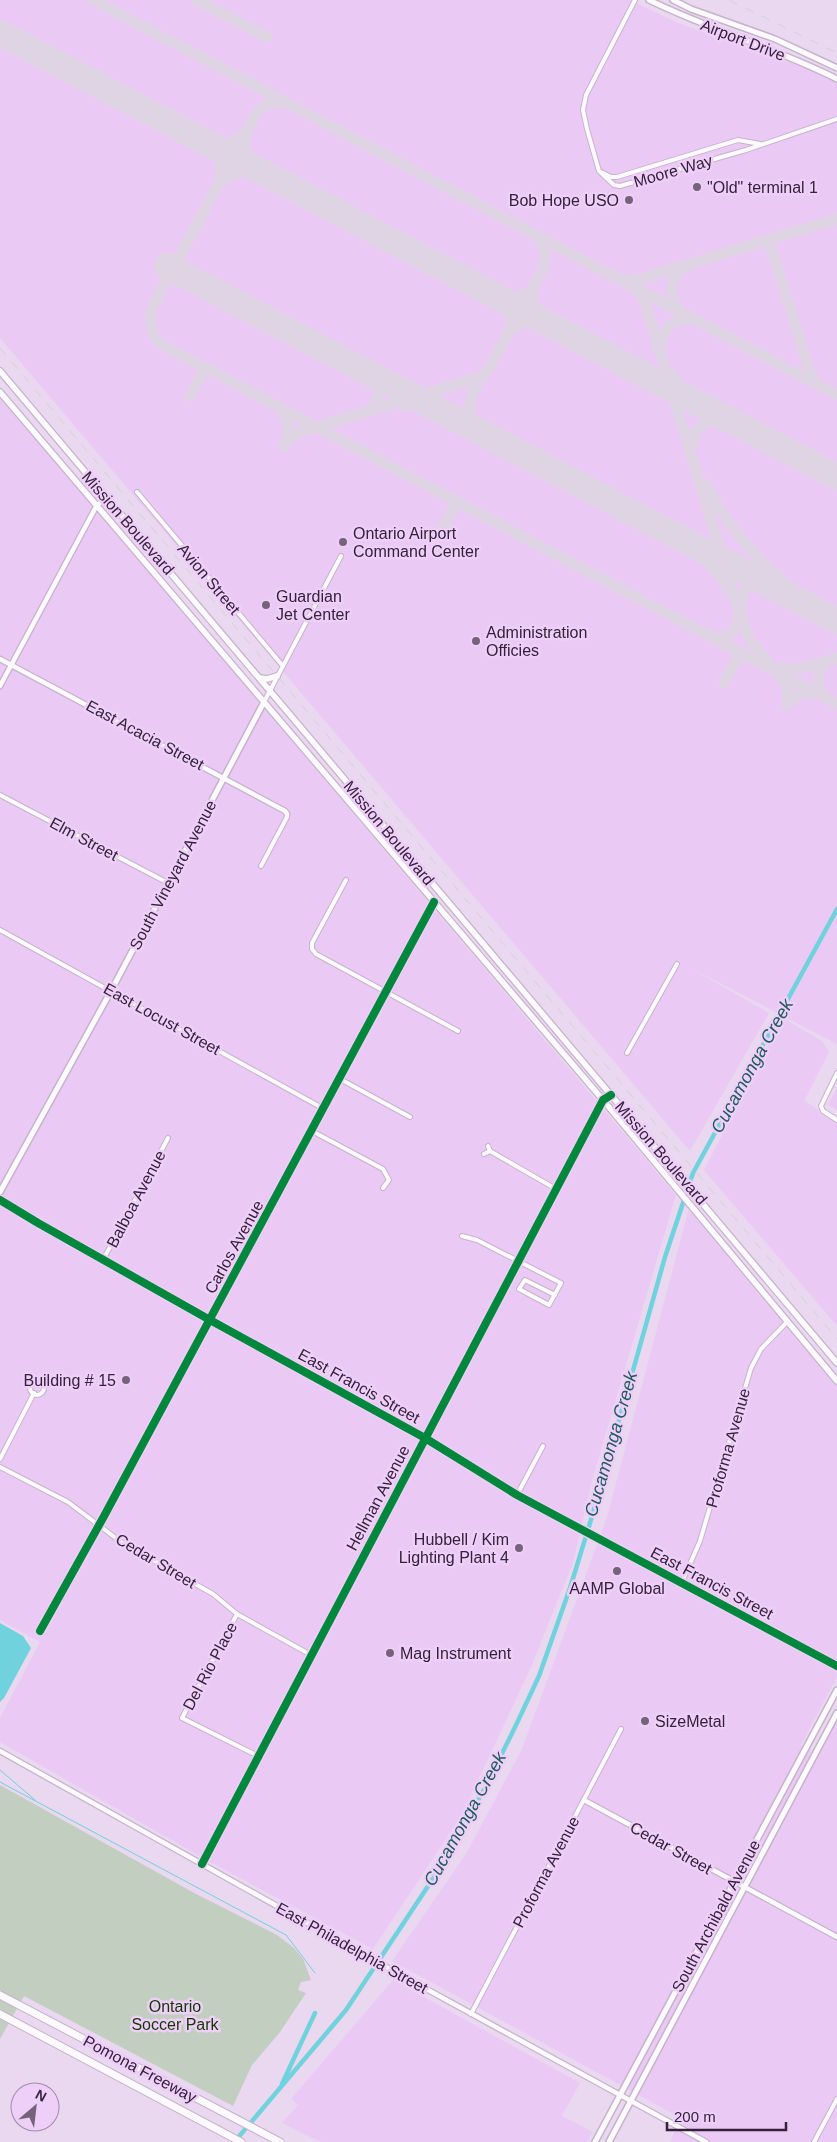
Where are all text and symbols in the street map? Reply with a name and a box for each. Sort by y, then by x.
street label: Airport Drive [698,16,788,64]
street label: Moore Way [632,152,714,190]
place label: "Old" terminal 1 [707,179,818,196]
marker: "Old" terminal 1 [691,181,703,193]
place label: Bob Hope USO [509,192,619,209]
marker: Bob Hope USO [623,194,635,206]
street label: Mission Boulevard [79,468,177,578]
place label: Ontario Airport Command Center [353,525,480,560]
marker: Ontario Airport Command Center [337,536,349,548]
street label: Avion Street [175,540,244,618]
place label: Guardian Jet Center [276,588,350,623]
marker: Guardian Jet Center [260,599,272,611]
place label: Administration Officies [486,624,587,659]
marker: Administration Officies [470,635,482,647]
street label: East Acacia Street [83,697,207,773]
street label: Mission Boulevard [340,777,438,889]
street label: South Vineyard Avenue [126,797,220,953]
street label: Elm Street [47,814,121,864]
street label: East Locust Street [101,980,224,1058]
water label: Cucamonga Creek [707,995,798,1136]
street label: Mission Boulevard [612,1098,710,1208]
street label: Balboa Avenue [103,1148,169,1250]
street label: Carlos Avenue [201,1197,267,1297]
street label: East Francis Street [295,1346,423,1427]
water label: Cucamonga Creek [581,1368,642,1519]
place label: Building # 15 [23,1372,116,1389]
marker: Building # 15 [120,1374,132,1386]
street label: Proforma Avenue [703,1386,753,1510]
street label: Hellman Avenue [343,1443,413,1553]
street label: Cedar Street [113,1530,200,1592]
place label: Hubbell / Kim Lighting Plant 4 [399,1531,509,1566]
marker: Hubbell / Kim Lighting Plant 4 [513,1542,525,1554]
street label: East Francis Street [648,1544,777,1623]
marker: AAMP Global [611,1565,623,1577]
place label: AAMP Global [569,1580,665,1597]
street label: Del Rio Place [180,1619,240,1713]
place label: Mag Instrument [400,1645,512,1662]
marker: Mag Instrument [384,1647,396,1659]
place label: SizeMetal [655,1713,725,1730]
marker: SizeMetal [639,1715,651,1727]
water label: Cucamonga Creek [420,1748,511,1889]
street label: Proforma Avenue [510,1813,583,1930]
street label: Cedar Street [627,1819,715,1878]
street label: South Archibald Avenue [669,1837,763,1995]
street label: East Philadelphia Street [273,1899,431,1997]
park label: Ontario Soccer Park [131,1998,220,2033]
street label: Pomona Freeway [81,2032,199,2106]
north arrow [10,2082,60,2132]
text: N [33,2086,49,2105]
scale bar [667,2100,786,2132]
text: 200 m [674,2108,716,2125]

